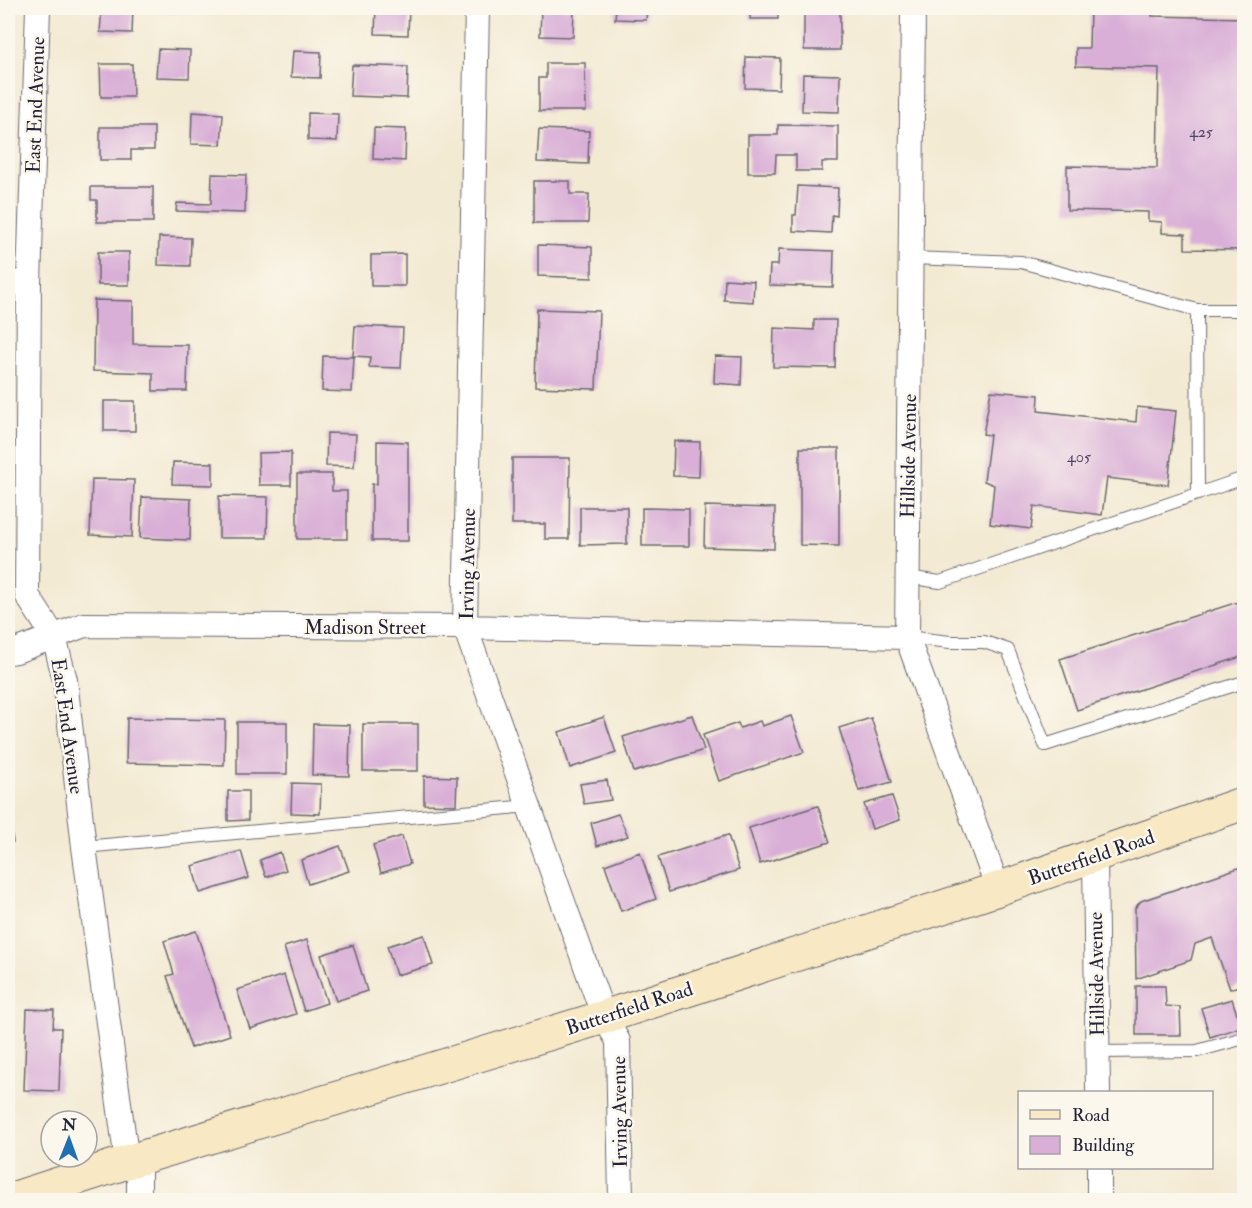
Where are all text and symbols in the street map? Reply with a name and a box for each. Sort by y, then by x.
street label: East End Avenue [21,36,50,174]
house number: 425 [1189,122,1213,142]
street label: Hillside Avenue [895,394,922,518]
house number: 405 [1067,447,1091,467]
street label: Irving Avenue [454,508,481,620]
street label: Madison Street [304,615,426,640]
street label: East End Avenue [46,657,89,796]
street label: Butterfield Road [1024,824,1158,891]
street label: Hillside Avenue [1083,912,1110,1036]
street label: Butterfield Road [562,976,696,1041]
street label: Irving Avenue [606,1056,633,1168]
legend [1018,1091,1213,1169]
text: Road [1072,1104,1110,1127]
north arrow [39,1109,99,1169]
text: N [61,1115,77,1135]
text: Building [1072,1134,1135,1157]

